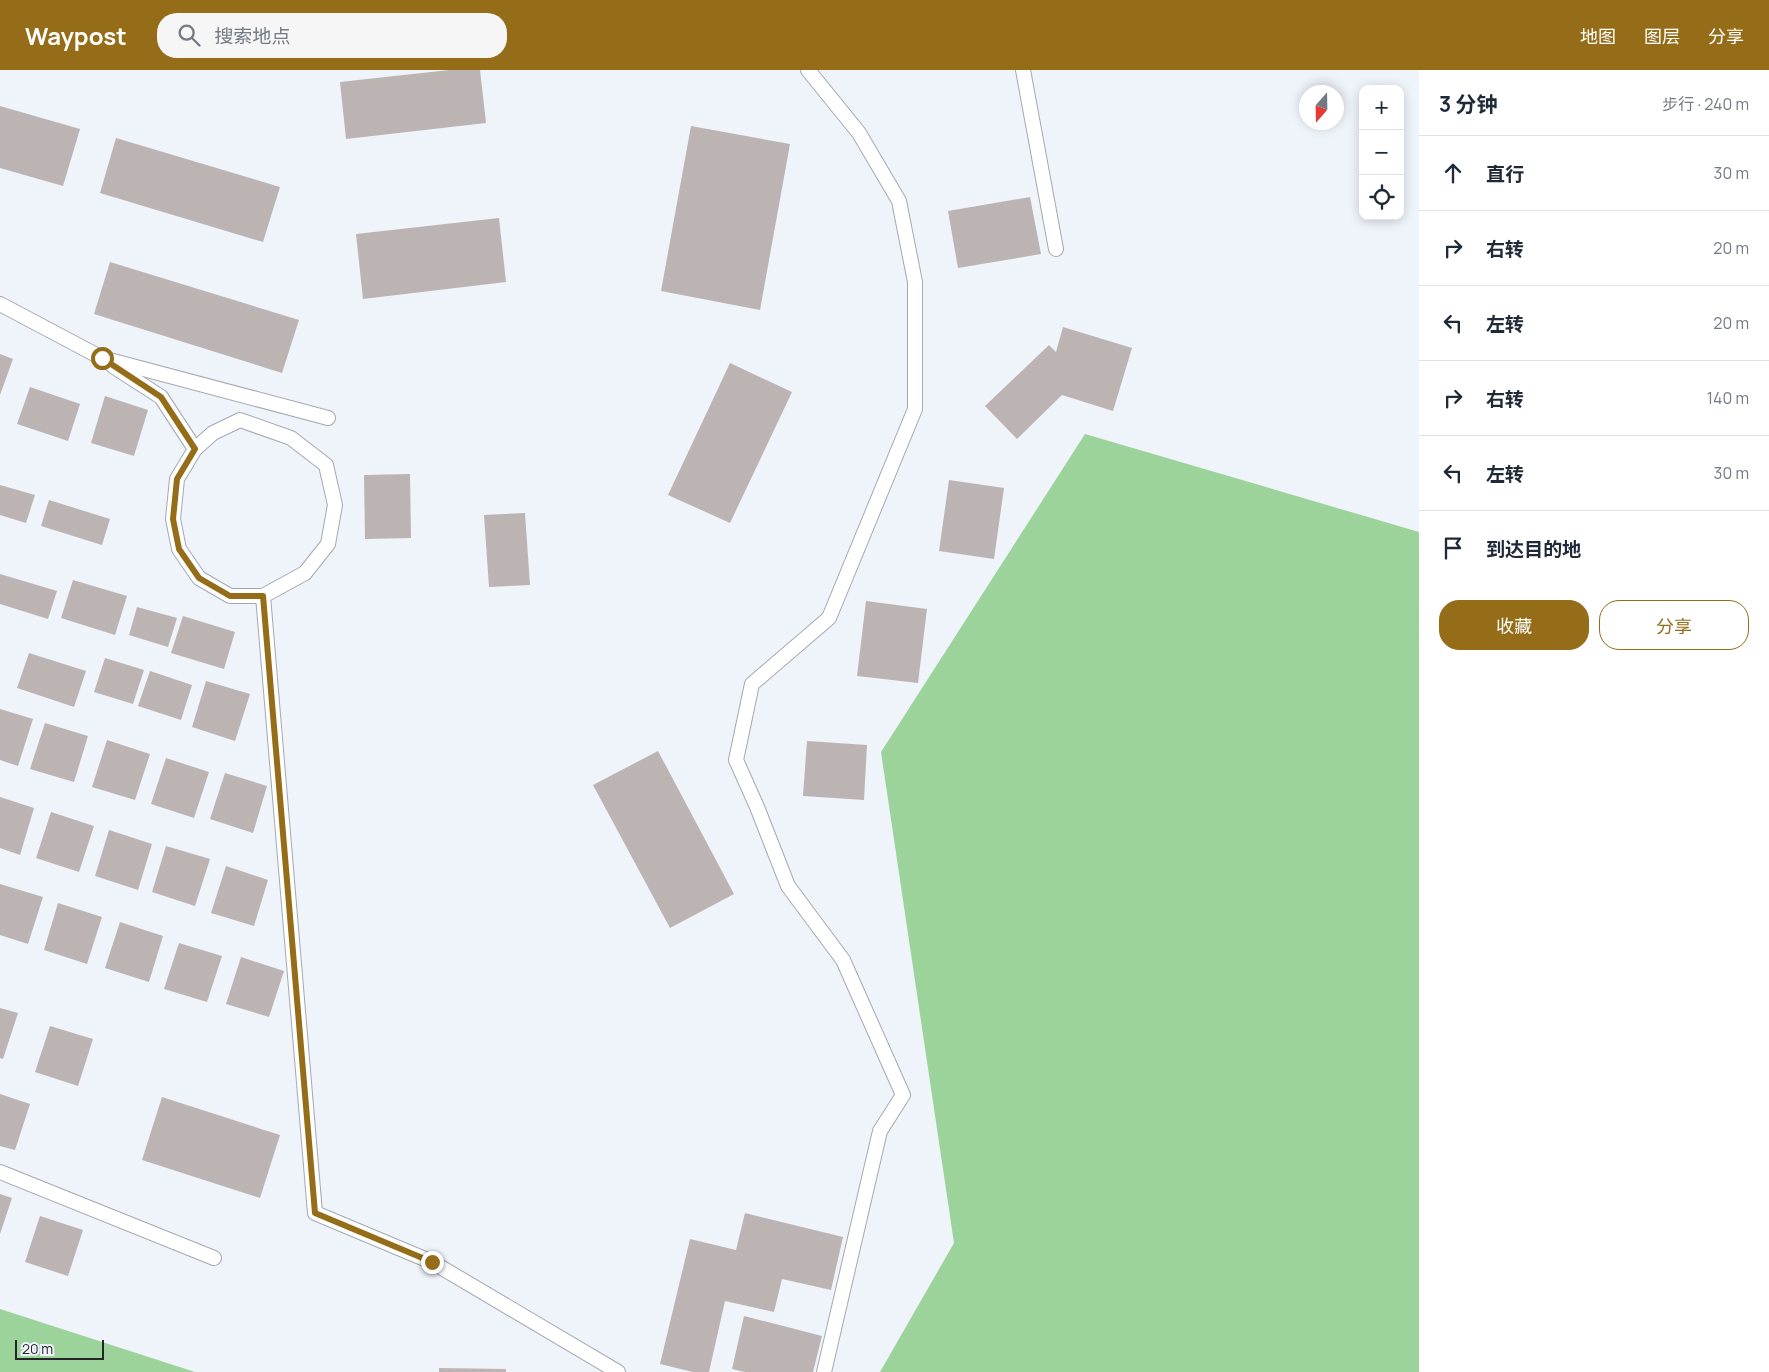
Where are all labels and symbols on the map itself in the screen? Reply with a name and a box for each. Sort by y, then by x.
north arrow [1299,85,1344,130]
route start [91,347,114,370]
route end [421,1251,444,1274]
scale bar [15,1337,104,1360]

